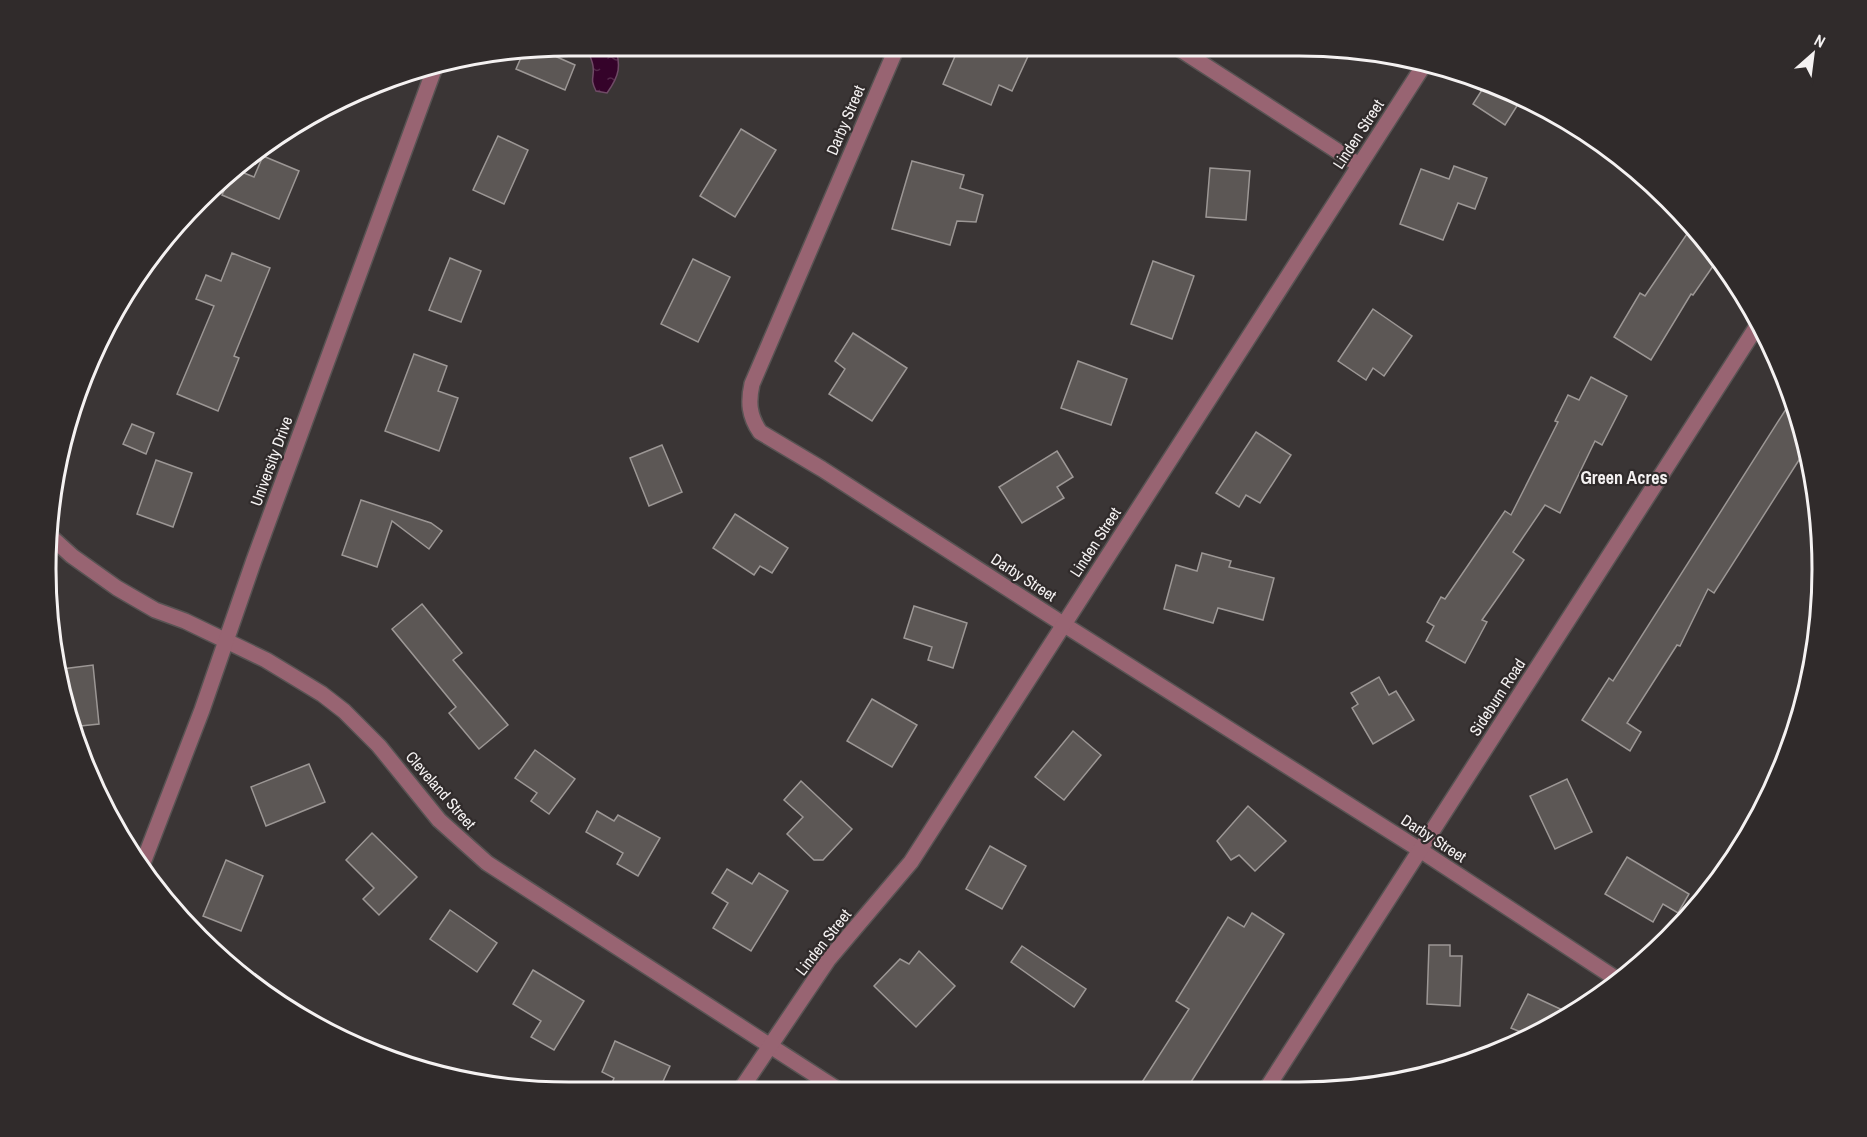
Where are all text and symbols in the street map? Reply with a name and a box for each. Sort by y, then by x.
north arrow [1783,24,1843,84]
text: N [1811,29,1829,53]
street label: Darby Street [820,81,870,158]
street label: Linden Street [1327,95,1389,173]
street label: University Drive [245,413,297,509]
district label: Green Acres [1580,465,1668,490]
street label: Linden Street [1064,503,1126,581]
street label: Darby Street [987,548,1061,606]
street label: Sideburn Road [1464,654,1530,740]
street label: Cleveland Street [401,746,481,834]
street label: Darby Street [1397,809,1471,867]
street label: Linden Street [790,904,856,980]

